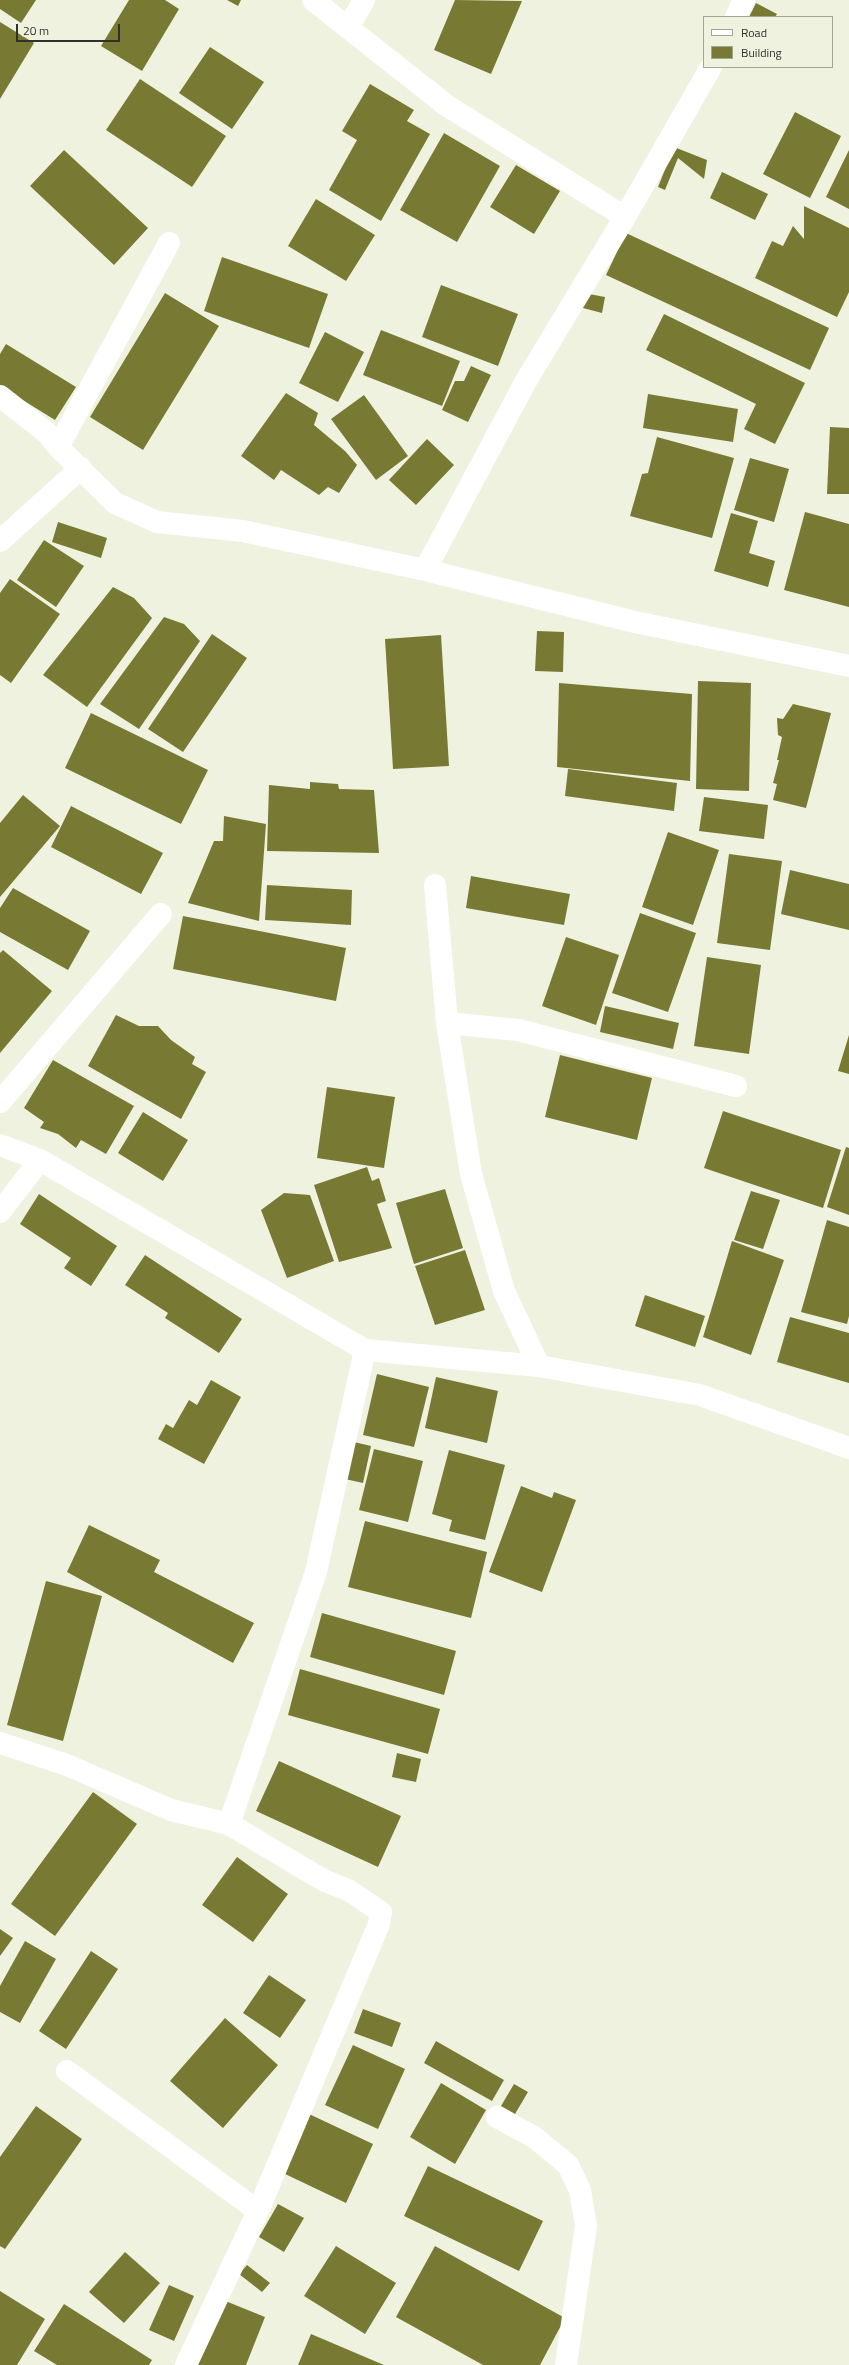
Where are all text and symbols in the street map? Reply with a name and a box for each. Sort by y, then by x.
scale bar [18,16,122,42]
legend [703,16,833,68]
text: 20 m [23,21,49,40]
text: Road [741,23,767,42]
text: Building [741,43,782,62]

